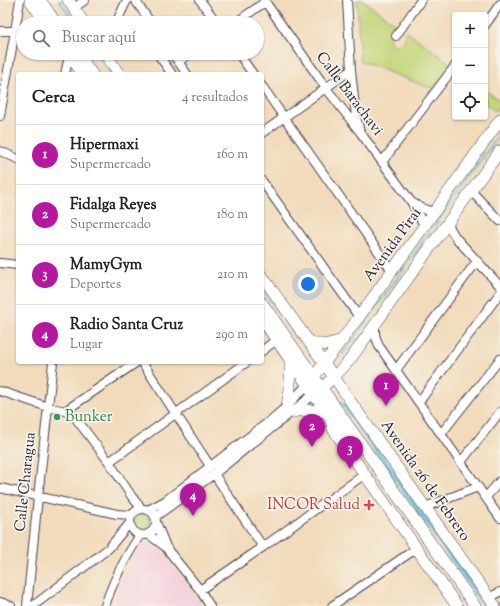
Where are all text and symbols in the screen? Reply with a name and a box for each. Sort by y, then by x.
map controls [452,12,488,120]
button: + [452,12,488,48]
search box [16,16,264,60]
icon: search [30,27,52,49]
text: Buscar aquí [62,28,136,49]
street label: Calle Barachavi [311,48,387,140]
button: − [452,48,488,84]
button: locate [452,84,488,120]
text: Cerca [32,86,75,110]
text: 4 resultados [182,89,248,107]
text: Hipermaxi [70,135,139,156]
text: 1 [43,146,47,164]
text: 160 m [217,146,248,164]
text: Supermercado [70,156,151,174]
text: Fidalga Reyes [70,195,156,216]
street label: Avenida Piraí [359,204,427,286]
text: 2 [42,206,48,224]
text: 180 m [217,206,248,224]
text: Supermercado [70,216,151,234]
text: MamyGym [70,255,142,276]
text: 3 [42,266,48,284]
text: 210 m [217,266,248,284]
your location [298,274,318,294]
text: Deportes [70,276,121,294]
text: Radio Santa Cruz [70,315,183,336]
text: 4 [42,326,48,344]
text: 290 m [215,326,248,344]
text: Lugar [70,336,102,354]
pin: 1 [373,373,399,406]
place label: Bunker [65,407,113,428]
marker: Bunker [52,412,62,422]
pin: 2 [299,414,325,447]
street label: Avenida 26 de Febrero [375,416,475,546]
street label: Calle Charagua [10,431,42,533]
pin: 3 [337,436,363,469]
pin: 4 [180,483,206,516]
place label: INCOR Salud [267,495,361,516]
marker: INCOR Salud [363,499,375,511]

